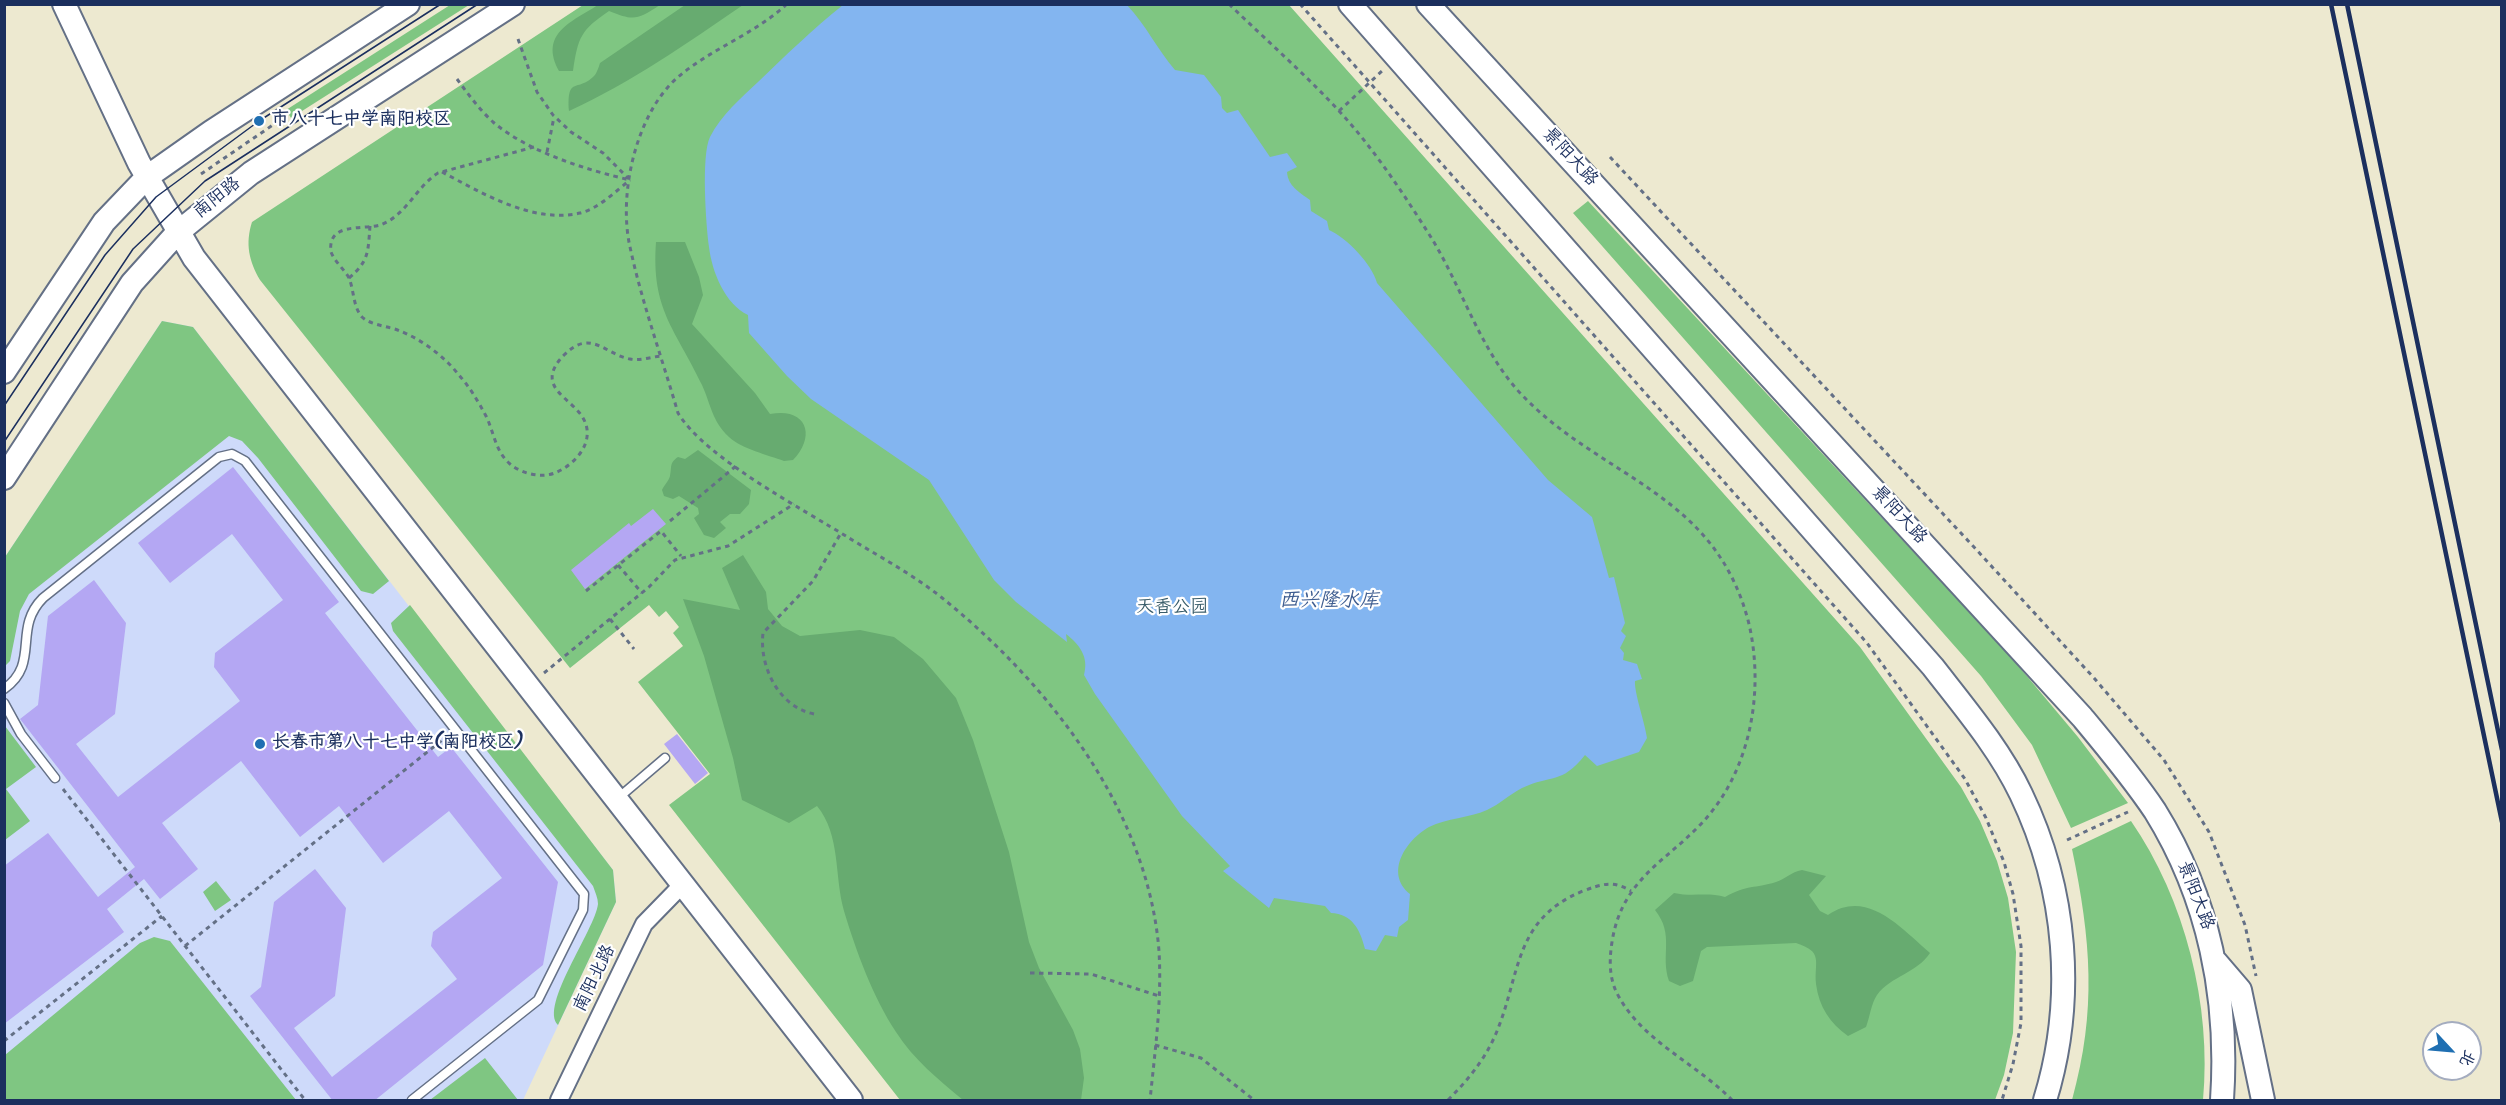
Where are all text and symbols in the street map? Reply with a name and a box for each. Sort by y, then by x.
place label: 市八十七中学南阳校区 [271,110,451,132]
marker: 市八十七中学南阳校区 [252,114,266,128]
street label: 景阳大路 [1537,124,1601,192]
street label: 南阳路 [190,174,246,224]
street label: 景阳大路 [1866,482,1930,550]
water label: 西兴隆水库 [1279,591,1379,615]
park label: 天香公园 [1136,598,1208,620]
place label: 长春市第八十七中学(南阳校区) [272,733,524,755]
marker: 长春市第八十七中学(南阳校区) [253,737,267,751]
street label: 景阳大路 [2171,859,2217,933]
street label: 南阳北路 [571,942,621,1016]
north arrow [2422,1021,2482,1081]
text: 北 [2452,1046,2482,1071]

